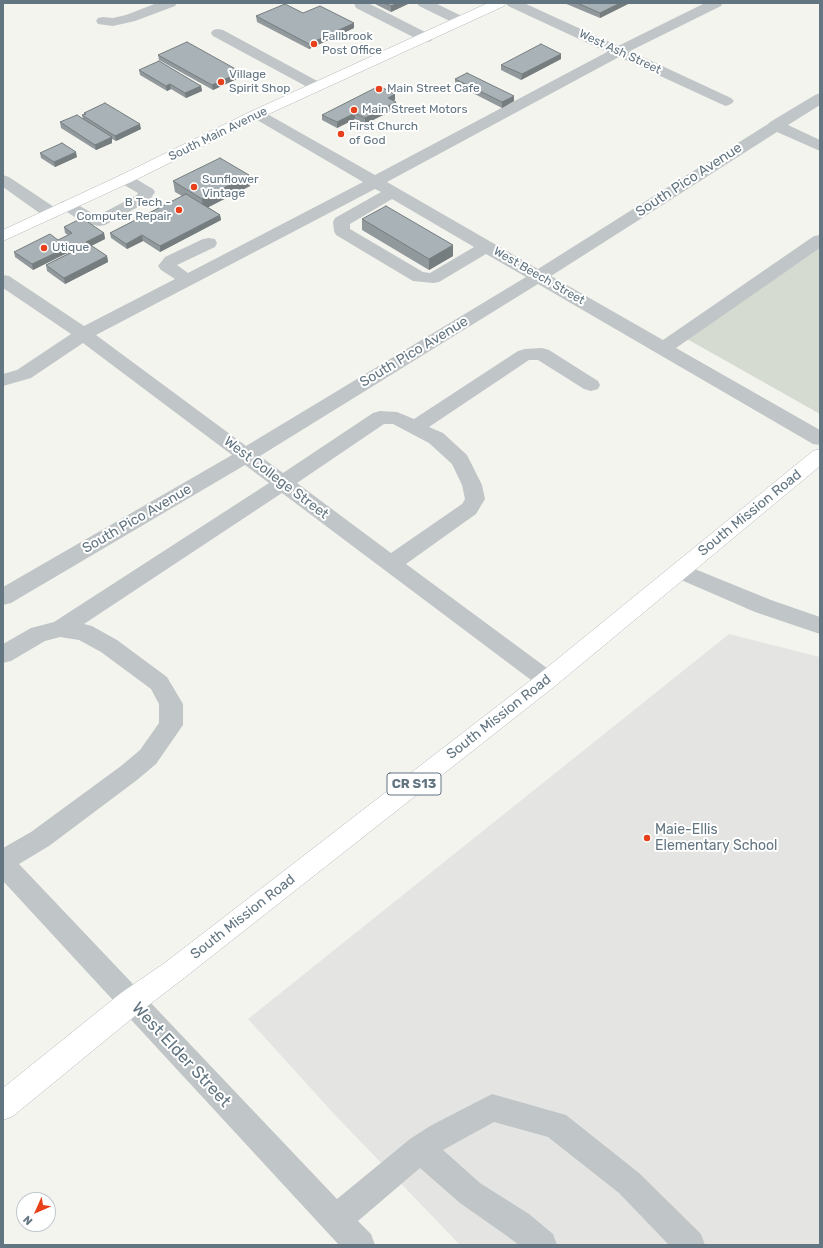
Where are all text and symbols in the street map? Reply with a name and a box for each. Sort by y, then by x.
street label: West Ash Street [577,27,663,77]
place label: Fallbrook Post Office [322,30,382,58]
marker: Fallbrook Post Office [309,39,319,49]
place label: Village Spirit Shop [229,68,290,96]
marker: Village Spirit Shop [216,77,226,87]
place label: Main Street Cafe [387,82,480,96]
marker: Main Street Cafe [374,84,384,94]
place label: Main Street Motors [362,103,468,117]
street label: South Main Avenue [166,104,270,164]
marker: Main Street Motors [349,105,359,115]
place label: First Church of God [349,120,418,148]
marker: First Church of God [336,129,346,139]
street label: South Pico Avenue [633,139,745,221]
place label: Sunflower Vintage [202,173,259,201]
marker: Sunflower Vintage [189,182,199,192]
place label: B Tech - Computer Repair [76,196,171,224]
marker: B Tech - Computer Repair [174,205,184,215]
place label: Utique [52,241,89,255]
marker: Utique [39,243,49,253]
street label: West Beech Street [491,244,587,308]
street label: South Pico Avenue [357,313,471,391]
street label: West College Street [220,433,332,523]
street label: South Mission Road [695,466,805,560]
street label: South Pico Avenue [79,481,195,557]
street label: South Mission Road [443,671,555,763]
road number: CR S13 [387,773,441,795]
place label: Maie-Ellis Elementary School [655,822,778,854]
marker: Maie-Ellis Elementary School [642,833,652,843]
street label: South Mission Road [187,871,299,963]
street label: West Elder Street [127,998,235,1112]
north arrow [16,1192,56,1232]
text: N [20,1213,35,1228]

